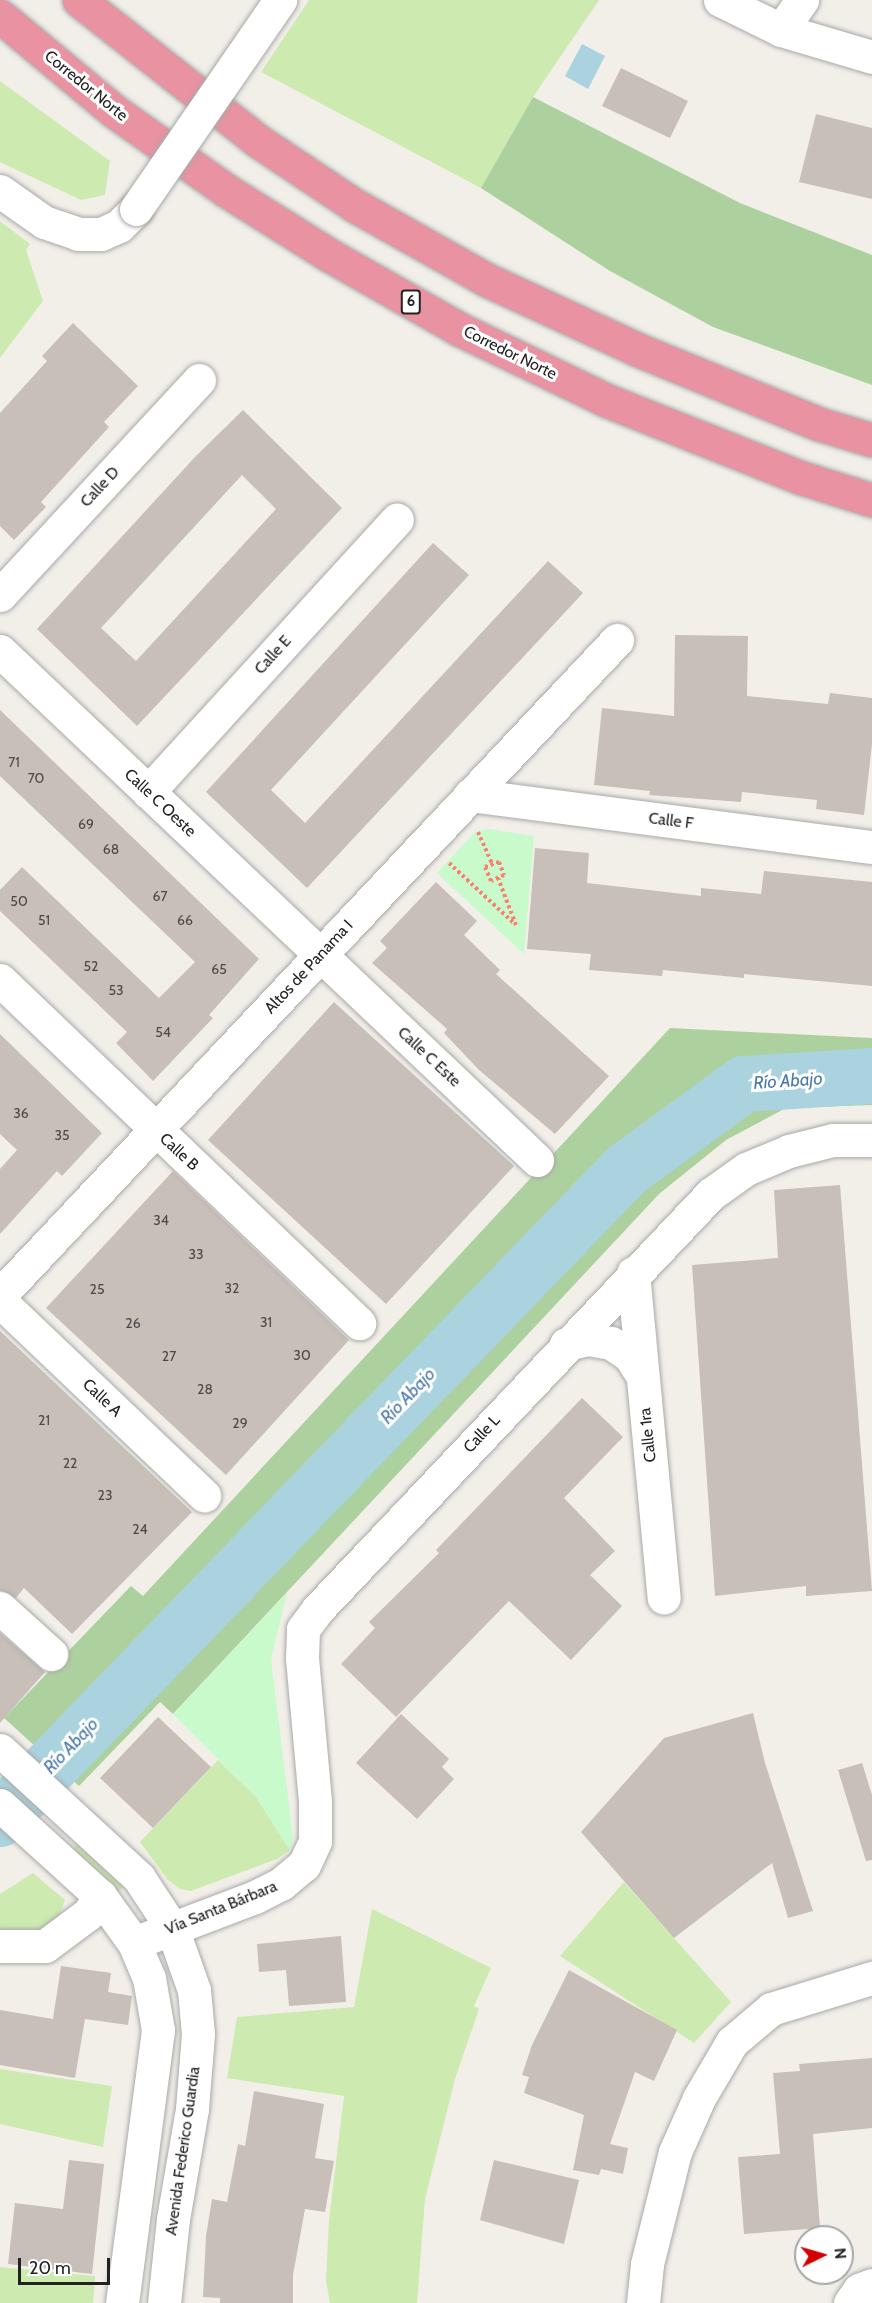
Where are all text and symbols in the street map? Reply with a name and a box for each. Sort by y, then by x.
street label: Corredor Norte [41,47,131,125]
road number: 6 [400,290,422,314]
street label: Corredor Norte [460,322,560,384]
street label: Calle D [76,463,124,511]
street label: Calle E [251,632,295,678]
house number: 71 [8,754,20,770]
street label: Calle C Oeste [120,765,200,841]
house number: 70 [28,770,44,786]
street label: Calle F [647,809,695,833]
house number: 69 [78,816,94,832]
house number: 68 [103,841,119,857]
house number: 67 [153,888,167,904]
house number: 50 [10,893,28,909]
house number: 51 [38,912,50,928]
house number: 66 [177,912,193,928]
street label: Altos de Panama I [261,916,357,1018]
house number: 52 [84,958,98,974]
house number: 65 [211,961,227,977]
house number: 53 [108,982,124,998]
street label: Calle C Este [393,1023,465,1091]
house number: 54 [155,1024,171,1040]
water label: Río Abajo [753,1068,823,1094]
house number: 36 [13,1105,29,1121]
house number: 35 [54,1127,70,1143]
street label: Calle B [156,1129,202,1175]
house number: 34 [153,1212,169,1228]
house number: 33 [188,1246,204,1262]
house number: 32 [225,1280,239,1296]
house number: 25 [90,1281,104,1297]
house number: 31 [260,1314,272,1330]
house number: 26 [125,1315,141,1331]
house number: 30 [293,1347,311,1363]
house number: 27 [162,1348,176,1364]
water label: Río Abajo [376,1364,440,1428]
street label: Calle A [78,1375,126,1421]
house number: 28 [197,1381,213,1397]
street label: Calle 1ra [636,1407,660,1463]
street label: Calle L [460,1411,504,1457]
house number: 21 [38,1412,50,1428]
house number: 29 [232,1415,248,1431]
house number: 22 [63,1455,77,1471]
house number: 23 [98,1487,112,1503]
house number: 24 [132,1521,148,1537]
water label: Río Abajo [39,1714,103,1778]
street label: Vía Santa Bárbara [162,1877,280,1939]
street label: Avenida Federico Guardia [162,2065,204,2237]
north arrow [794,2225,854,2285]
scale bar [21,2246,112,2284]
text: N [830,2247,850,2260]
text: 20 m [29,2257,71,2279]

